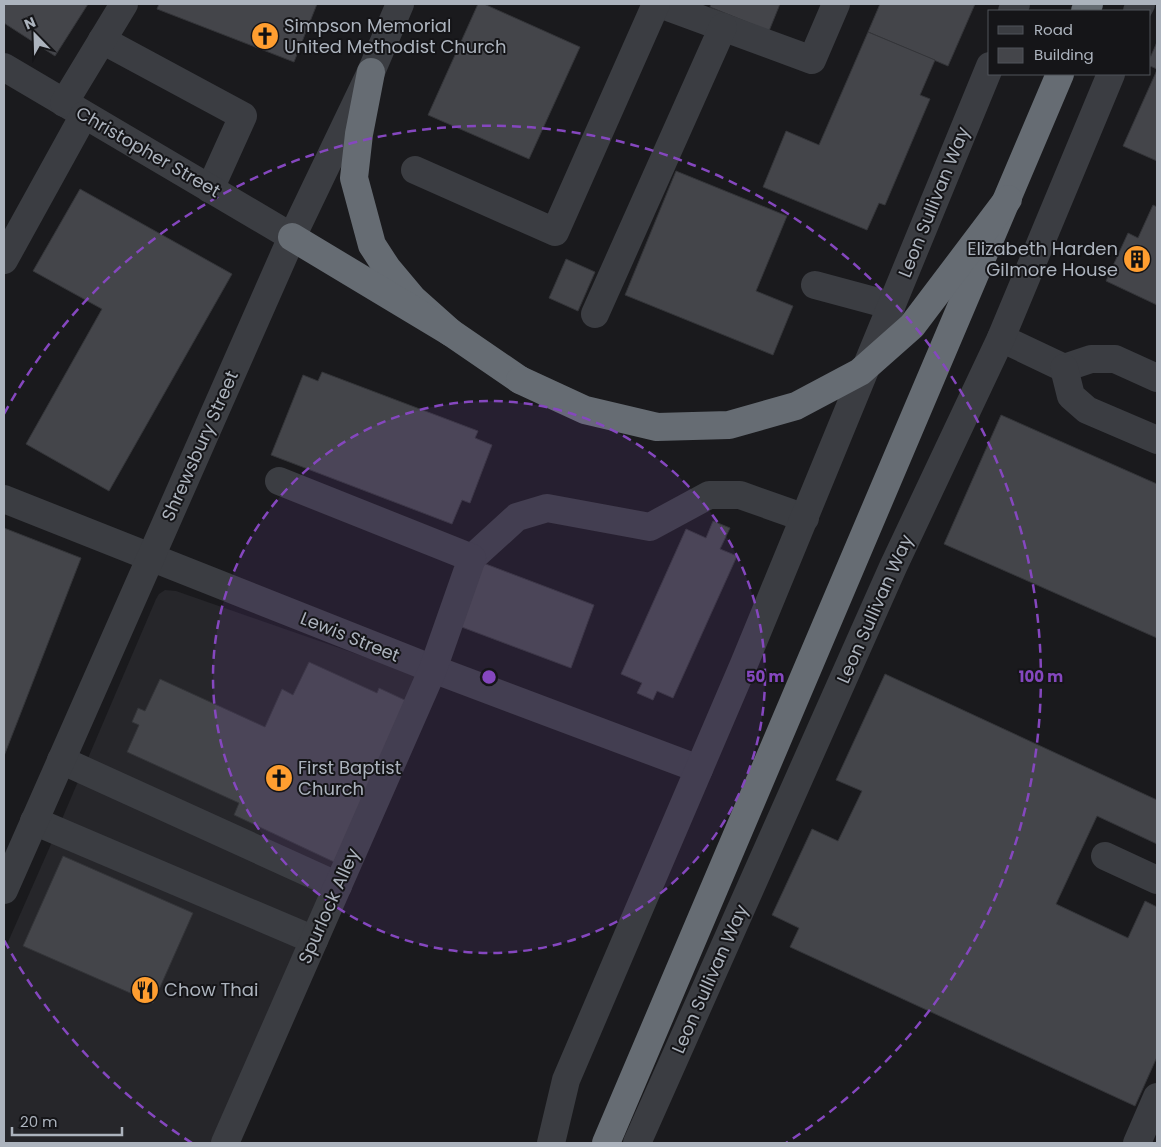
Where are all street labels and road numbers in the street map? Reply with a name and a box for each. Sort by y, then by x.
street label: Christopher Street [71,100,225,203]
street label: Leon Sullivan Way [892,123,975,281]
street label: Shrewsbury Street [155,367,244,525]
street label: Leon Sullivan Way [830,530,919,687]
street label: Lewis Street [297,605,404,668]
street label: Spurlock Alley [292,844,365,968]
street label: Leon Sullivan Way [665,900,754,1057]

